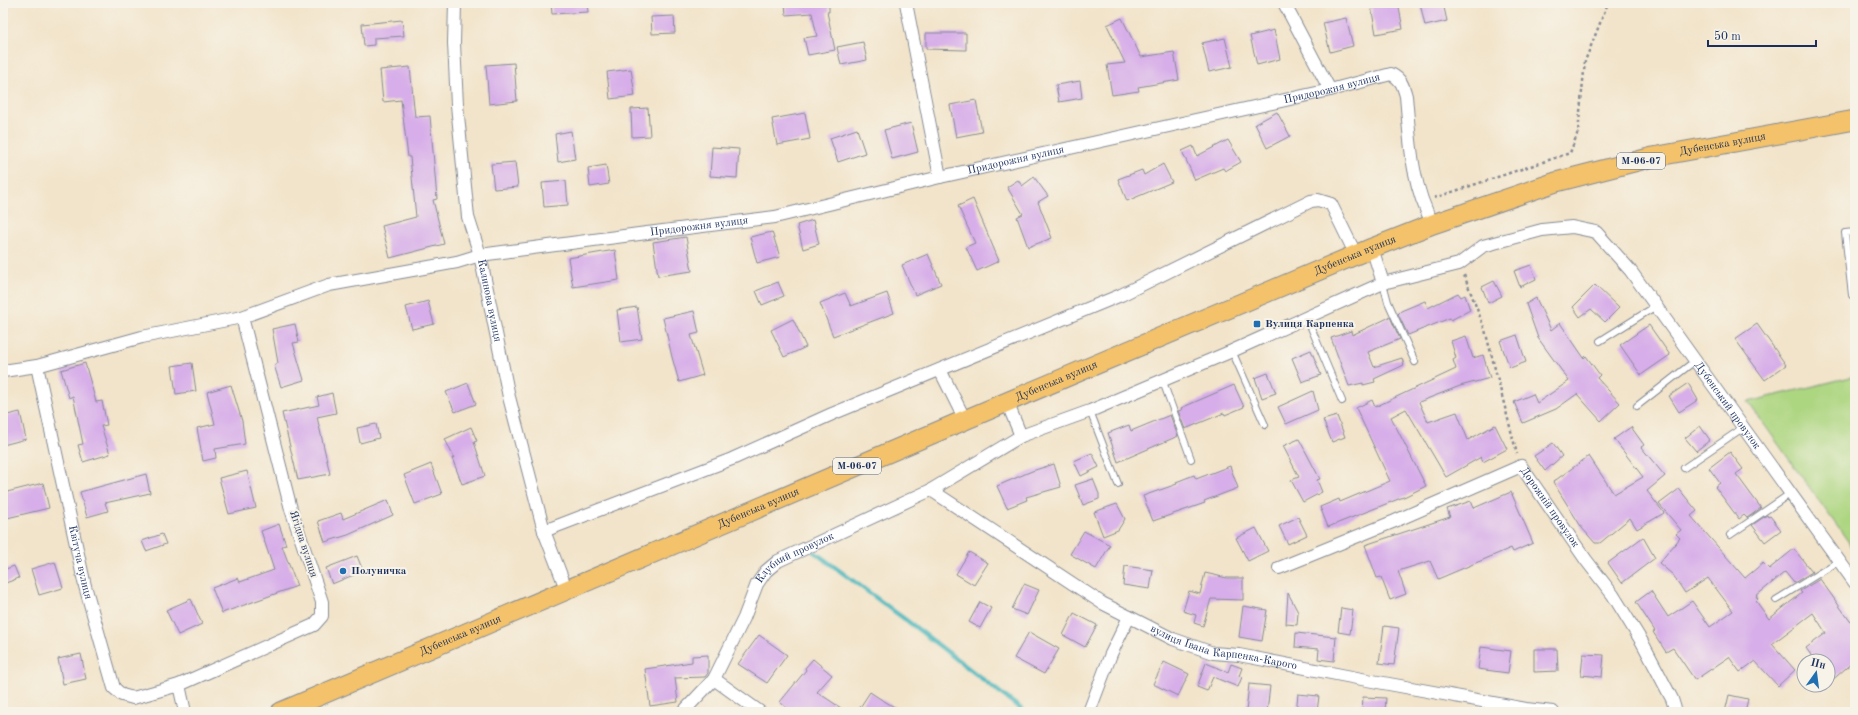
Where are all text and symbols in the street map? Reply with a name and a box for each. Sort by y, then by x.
scale bar [1708,22,1816,48]
text: 50 m [1714,30,1741,43]
street label: Придорожня вулиця [1283,72,1382,106]
street label: Дубенська вулиця [1678,131,1767,158]
street label: Придорожня вулиця [966,144,1066,176]
road number: М-06-07 [1617,153,1665,169]
street label: Придорожня вулиця [649,215,749,238]
street label: Дубенська вулиця [1312,234,1398,277]
street label: Калинова вулиця [476,258,503,343]
marker: Вулиця Карпенка [1252,319,1262,329]
place label: Вулиця Карпенка [1265,319,1354,330]
street label: Дубенська вулиця [1014,359,1099,403]
street label: Дубенський провулок [1692,360,1763,452]
road number: М-06-07 [833,458,881,474]
street label: Дорожній провулок [1518,465,1581,550]
street label: Дубенська вулиця [716,486,801,530]
street label: Ягідна вулиця [287,509,319,579]
street label: Квітуча вулиця [66,525,94,601]
street label: Клубний провулок [754,530,836,585]
marker: Полуничка [338,566,348,576]
place label: Полуничка [351,566,407,577]
street label: Дубенська вулиця [418,613,503,658]
street label: вулиця Івана Карпенка-Карого [1149,623,1298,672]
north arrow [1796,653,1836,693]
text: Пн [1809,658,1827,672]

